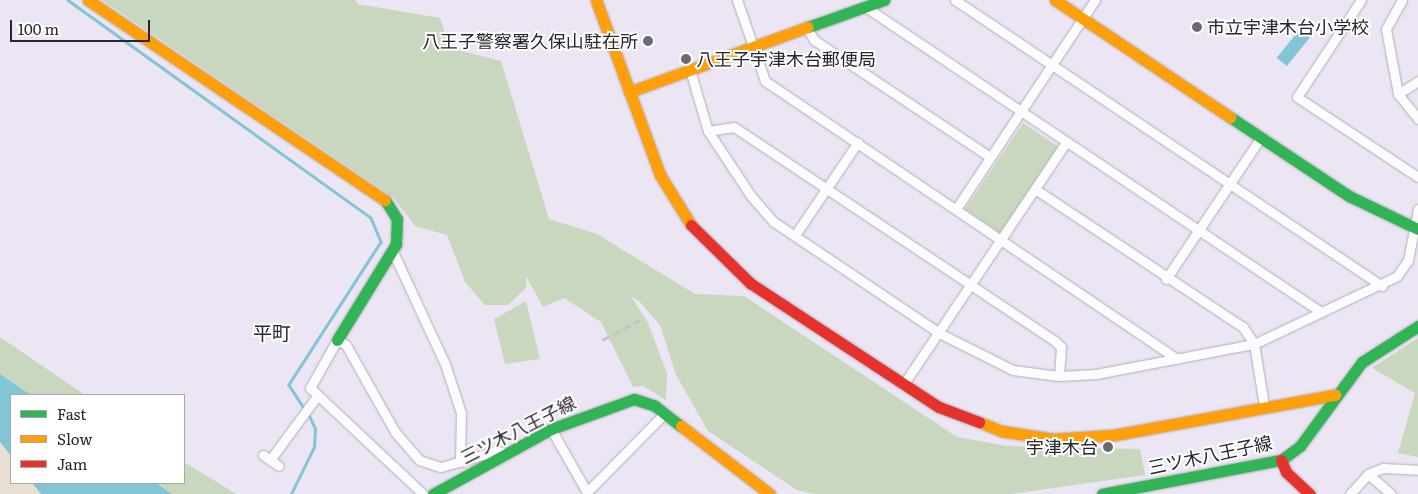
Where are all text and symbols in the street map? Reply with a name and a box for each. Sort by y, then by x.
scale bar [12,10,152,42]
place label: 市立宇津木台小学校 [1207,16,1369,38]
text: 100 m [18,17,59,40]
marker: 市立宇津木台小学校 [1191,21,1203,33]
place label: 八王子警察署久保山駐在所 [422,30,638,52]
marker: 八王子警察署久保山駐在所 [642,35,654,47]
place label: 八王子宇津木台郵便局 [696,48,876,70]
marker: 八王子宇津木台郵便局 [680,53,692,65]
district label: 平町 [253,322,291,344]
street label: 三ツ木八王子線 [457,392,579,468]
legend [10,394,185,484]
text: Fast [57,402,86,425]
text: Slow [57,427,92,450]
street label: 三ツ木八王子線 [1146,431,1274,479]
place label: 宇津木台 [1026,436,1098,458]
marker: 宇津木台 [1102,441,1114,453]
text: Jam [57,452,87,475]

